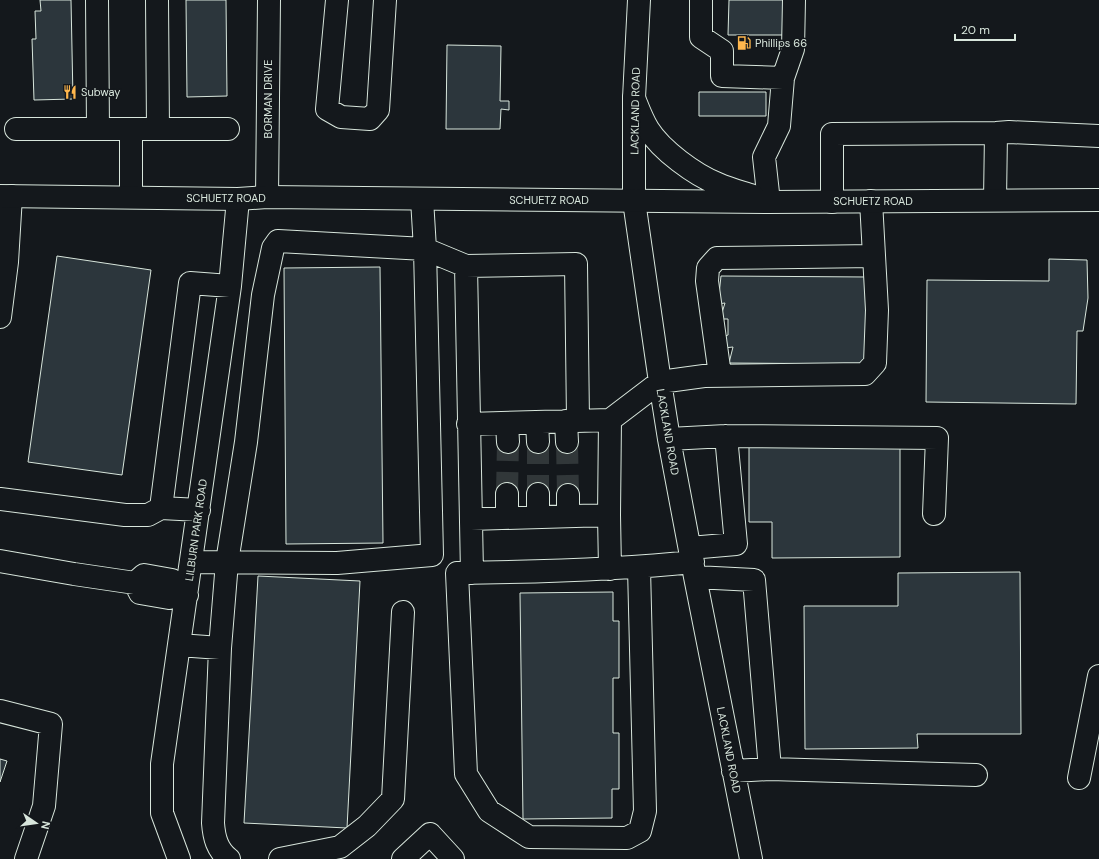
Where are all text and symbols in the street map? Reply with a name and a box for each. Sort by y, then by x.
scale bar [955,16,1015,42]
text: 20 m [961,22,990,38]
fuel station icon: Phillips 66 [736,35,752,51]
place label: Phillips 66 [755,36,807,50]
street label: BORMAN DRIVE [261,59,275,139]
street label: LACKLAND ROAD [627,67,643,155]
restaurant icon: Subway [62,84,78,100]
place label: Subway [81,85,121,99]
street label: SCHUETZ ROAD [186,191,266,205]
street label: SCHUETZ ROAD [509,193,589,207]
street label: SCHUETZ ROAD [833,194,913,208]
street label: LACKLAND ROAD [654,388,683,477]
street label: LILBURN PARK ROAD [182,478,210,582]
street label: LACKLAND ROAD [714,706,744,795]
north arrow [16,803,56,843]
text: N [38,820,53,831]

